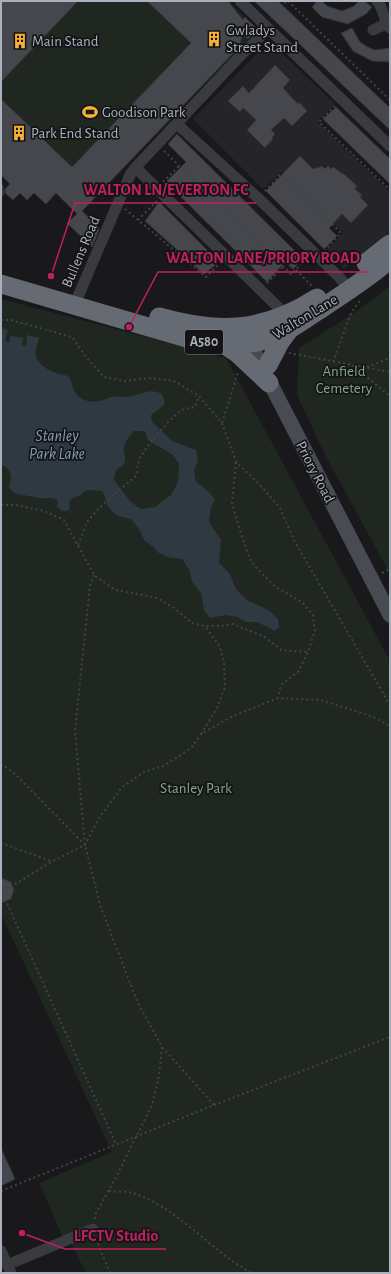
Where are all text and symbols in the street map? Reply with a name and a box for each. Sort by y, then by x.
place label: Gwladys Street Stand [226,23,298,55]
building icon: Gwladys Street Stand [205,30,223,48]
building icon: Main Stand [11,32,29,50]
place label: Main Stand [32,34,99,49]
sports icon: Goodison Park [81,103,99,121]
place label: Goodison Park [102,105,186,120]
building icon: Park End Stand [10,124,28,142]
place label: Park End Stand [31,126,119,141]
callout: WALTON LN/EVERTON FC [75,175,256,203]
text: WALTON LN/EVERTON FC [84,182,249,198]
street label: Bullens Road [59,214,103,290]
callout: WALTON LANE/PRIORY ROAD [158,244,368,272]
text: WALTON LANE/PRIORY ROAD [166,250,360,266]
street label: Walton Lane [270,292,340,342]
road number: A580 [185,330,223,354]
park label: Anfield Cemetery [316,364,373,396]
water label: Stanley Park Lake [29,428,85,462]
street label: Priory Road [293,439,337,505]
park label: Stanley Park [160,781,232,796]
callout: LFCTV Studio [65,1221,166,1249]
text: LFCTV Studio [74,1228,158,1244]

